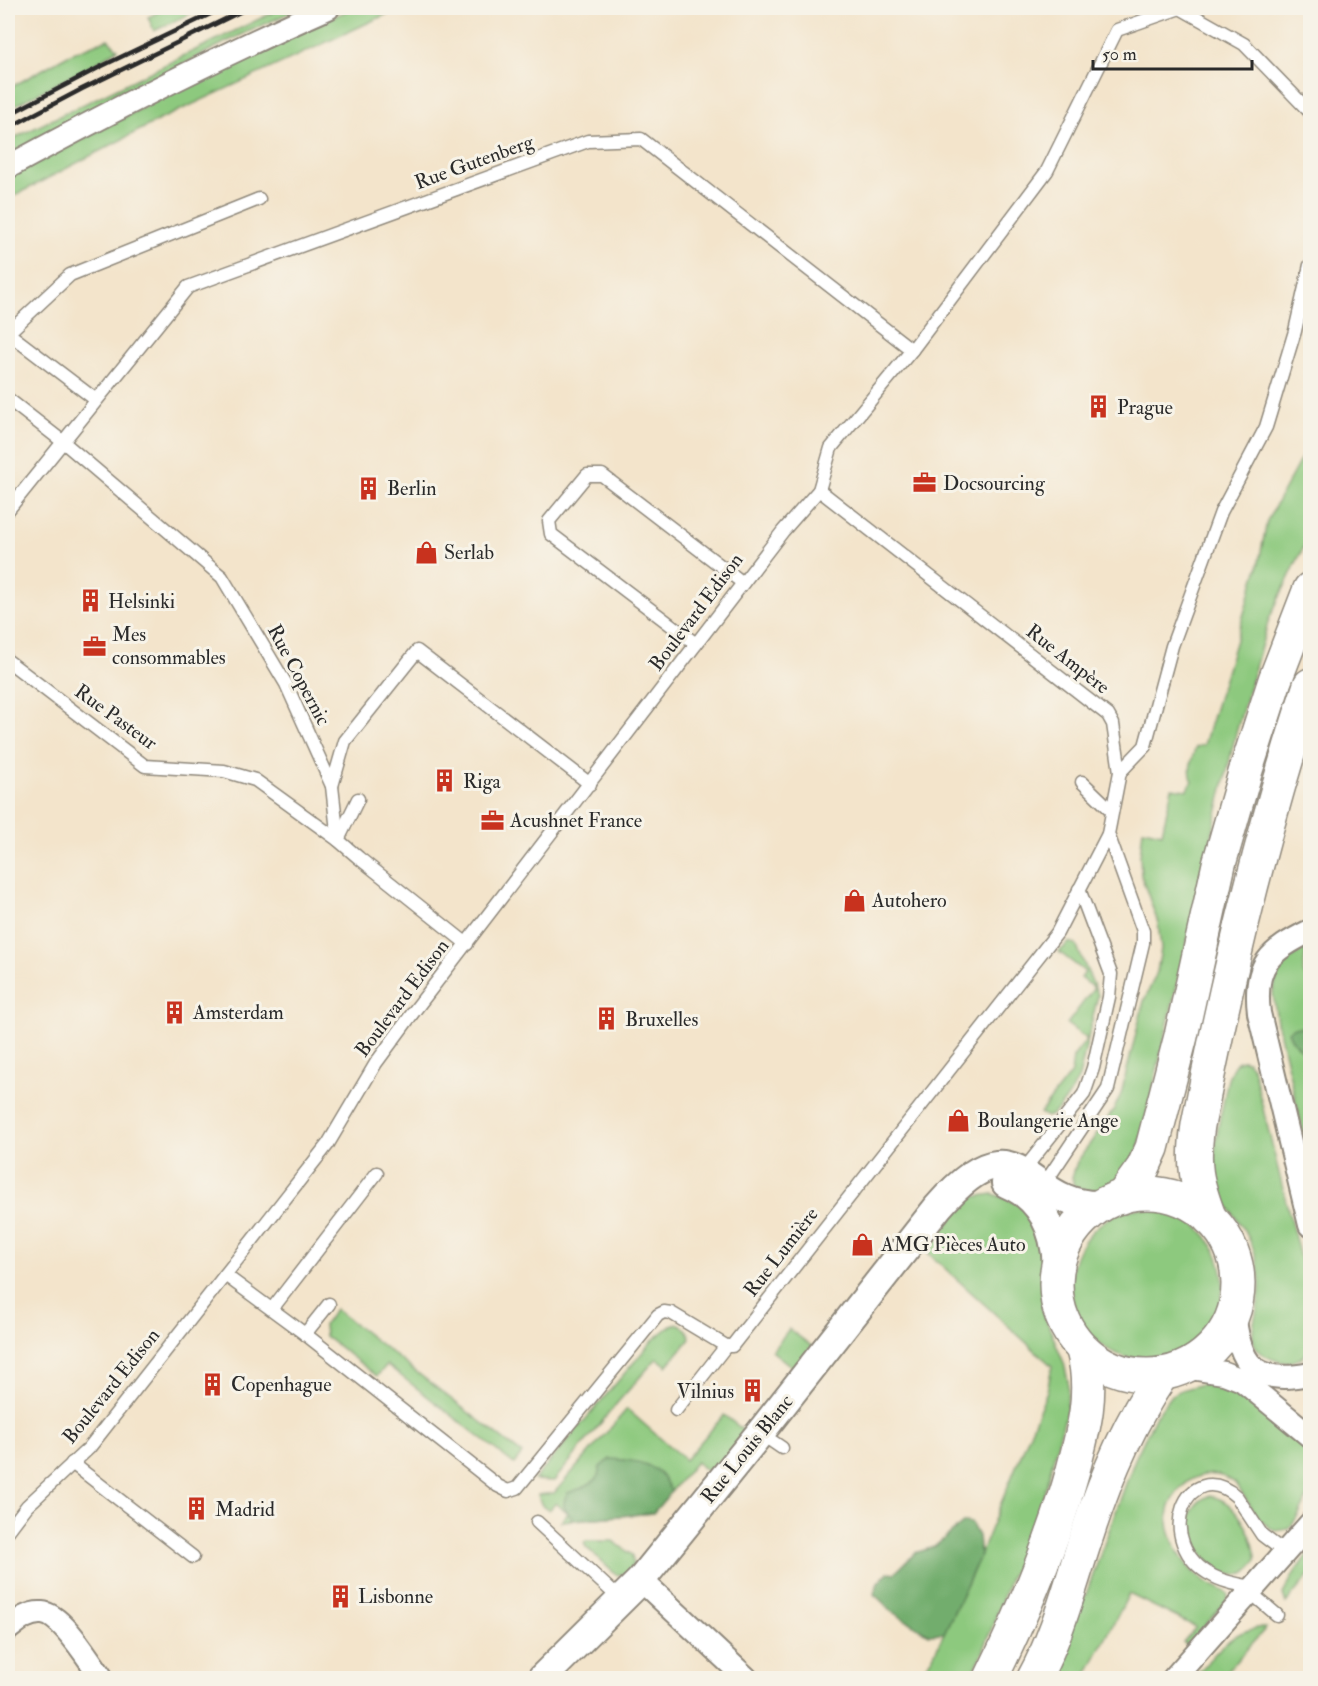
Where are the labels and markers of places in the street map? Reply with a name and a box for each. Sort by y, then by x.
building icon: Prague [1086,394,1112,420]
place label: Prague [1117,395,1173,420]
office icon: Docsourcing [912,470,938,496]
place label: Docsourcing [943,471,1046,496]
building icon: Berlin [356,475,382,501]
place label: Berlin [387,476,437,501]
shop icon: Serlab [413,539,439,565]
place label: Serlab [444,540,494,565]
building icon: Helsinki [77,588,103,614]
place label: Helsinki [108,589,175,614]
place label: Mes consommables [112,622,226,670]
office icon: Mes consommables [81,633,107,659]
building icon: Riga [432,768,458,794]
place label: Riga [463,769,501,794]
office icon: Acushnet France [479,807,505,833]
place label: Acushnet France [509,808,642,833]
shop icon: Autohero [841,887,867,913]
place label: Autohero [871,888,947,913]
building icon: Amsterdam [162,999,188,1025]
place label: Amsterdam [192,1000,284,1025]
building icon: Bruxelles [594,1006,620,1032]
place label: Bruxelles [625,1007,698,1032]
shop icon: Boulangerie Ange [946,1107,972,1133]
place label: Boulangerie Ange [977,1108,1118,1133]
shop icon: AMG Pièces Auto [850,1231,876,1257]
place label: AMG Pièces Auto [880,1232,1026,1257]
building icon: Copenhague [200,1371,226,1397]
place label: Copenhague [231,1372,332,1398]
building icon: Vilnius [739,1378,765,1404]
place label: Vilnius [677,1379,734,1404]
building icon: Madrid [184,1496,210,1522]
place label: Madrid [215,1497,275,1522]
building icon: Lisbonne [327,1583,353,1609]
place label: Lisbonne [358,1584,433,1609]

